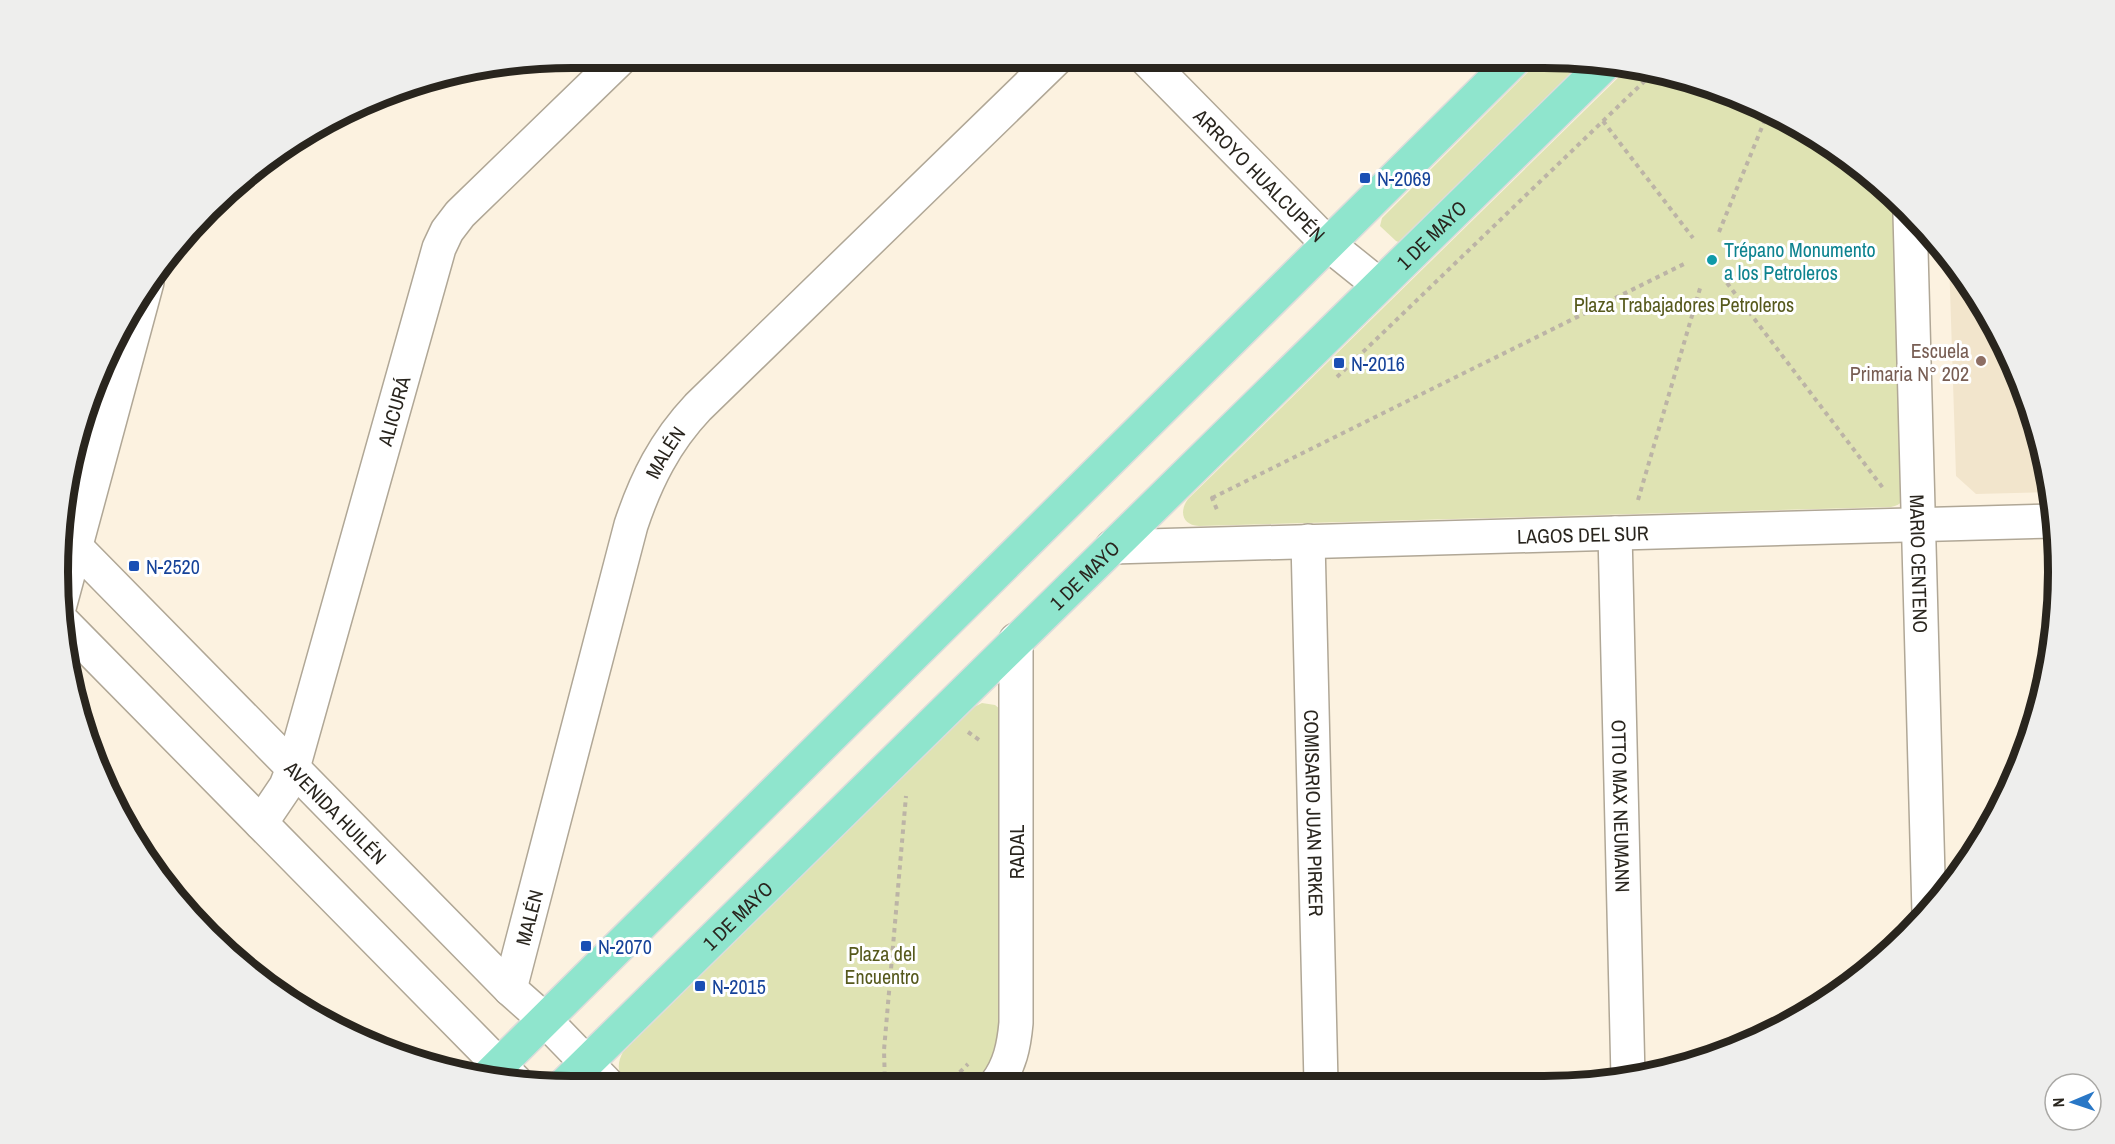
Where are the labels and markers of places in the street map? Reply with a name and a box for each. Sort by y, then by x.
place label: N-2069 [1377,165,1431,192]
marker: N-2069 [1358,171,1372,185]
place label: Trépano Monumento a los Petroleros [1724,236,1876,286]
marker: Trépano Monumento a los Petroleros [1705,253,1719,267]
place label: Escuela Primaria N° 202 [1850,337,1969,387]
place label: N-2016 [1351,350,1405,377]
marker: Escuela Primaria N° 202 [1974,354,1988,368]
marker: N-2016 [1332,356,1346,370]
place label: N-2520 [146,553,200,580]
marker: N-2520 [127,559,141,573]
place label: N-2070 [598,933,652,960]
marker: N-2070 [579,939,593,953]
place label: N-2015 [712,973,766,1000]
marker: N-2015 [693,979,707,993]

